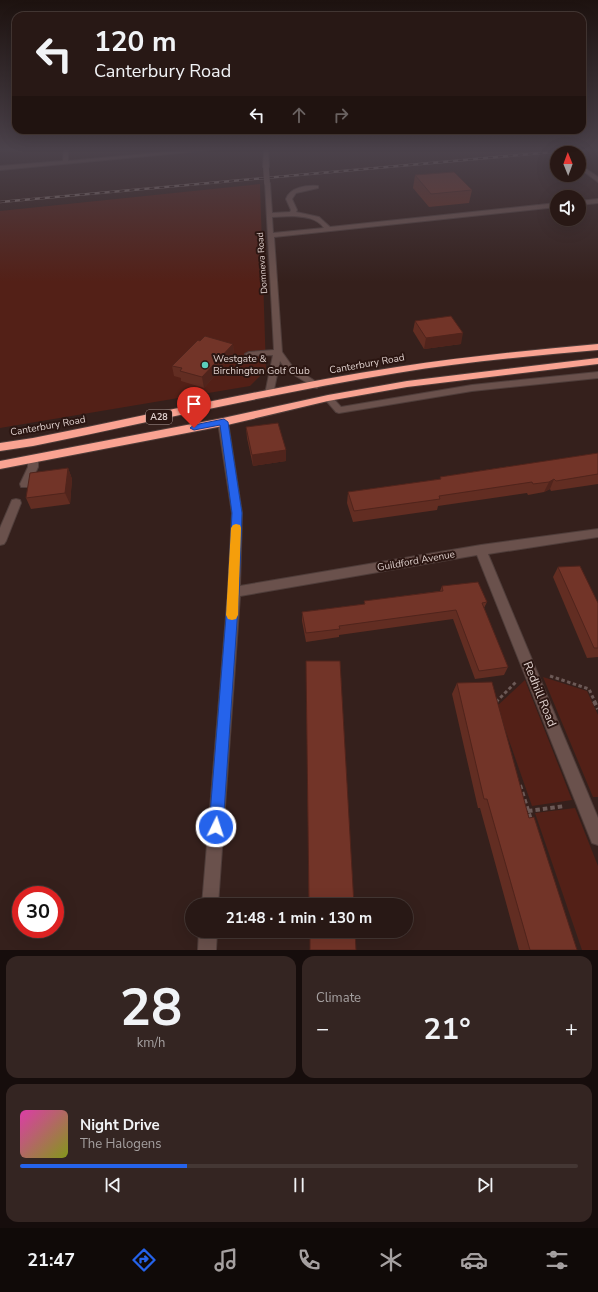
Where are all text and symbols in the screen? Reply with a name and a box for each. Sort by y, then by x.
text: 120 m [94,23,177,61]
icon: left [28,28,80,80]
text: Canterbury Road [94,59,231,83]
icon: left [246,104,268,126]
icon: ahead [288,104,310,126]
icon: right [330,104,352,126]
north arrow [550,146,586,182]
map controls [550,146,586,226]
button: sound [550,190,586,226]
street label: Domneva Road [254,232,270,294]
street label: Canterbury Road [328,350,406,378]
place label: Westgate & Birchington Golf Club [213,352,310,378]
marker: Westgate & Birchington Golf Club [200,360,210,370]
pin [177,387,211,428]
icon: arrive [183,393,205,415]
road number: A28 [146,410,172,424]
street label: Canterbury Road [9,412,87,440]
street label: Guildford Avenue [376,547,456,575]
street label: Redhill Road [520,659,560,729]
position arrow [195,806,237,848]
speed limit sign: 30 [12,886,64,938]
text: 21:48 · 1 min · 130 m [226,908,372,928]
text: 28 [120,972,182,1043]
text: Climate [316,989,361,1007]
text: 21° [423,1009,471,1050]
text: − [316,1014,329,1044]
text: + [565,1014,578,1044]
text: km/h [137,1034,165,1052]
text: Night Drive [80,1115,160,1135]
text: The Halogens [80,1135,161,1153]
icon: previous [102,1174,124,1196]
icon: pause [288,1174,310,1196]
icon: next [474,1174,496,1196]
icon: directions [130,1246,158,1274]
icon: music [212,1246,240,1274]
icon: phone [295,1246,323,1274]
icon: climate [377,1246,405,1274]
icon: car [460,1246,488,1274]
icon: filters [543,1246,571,1274]
text: 21:47 [27,1248,75,1272]

